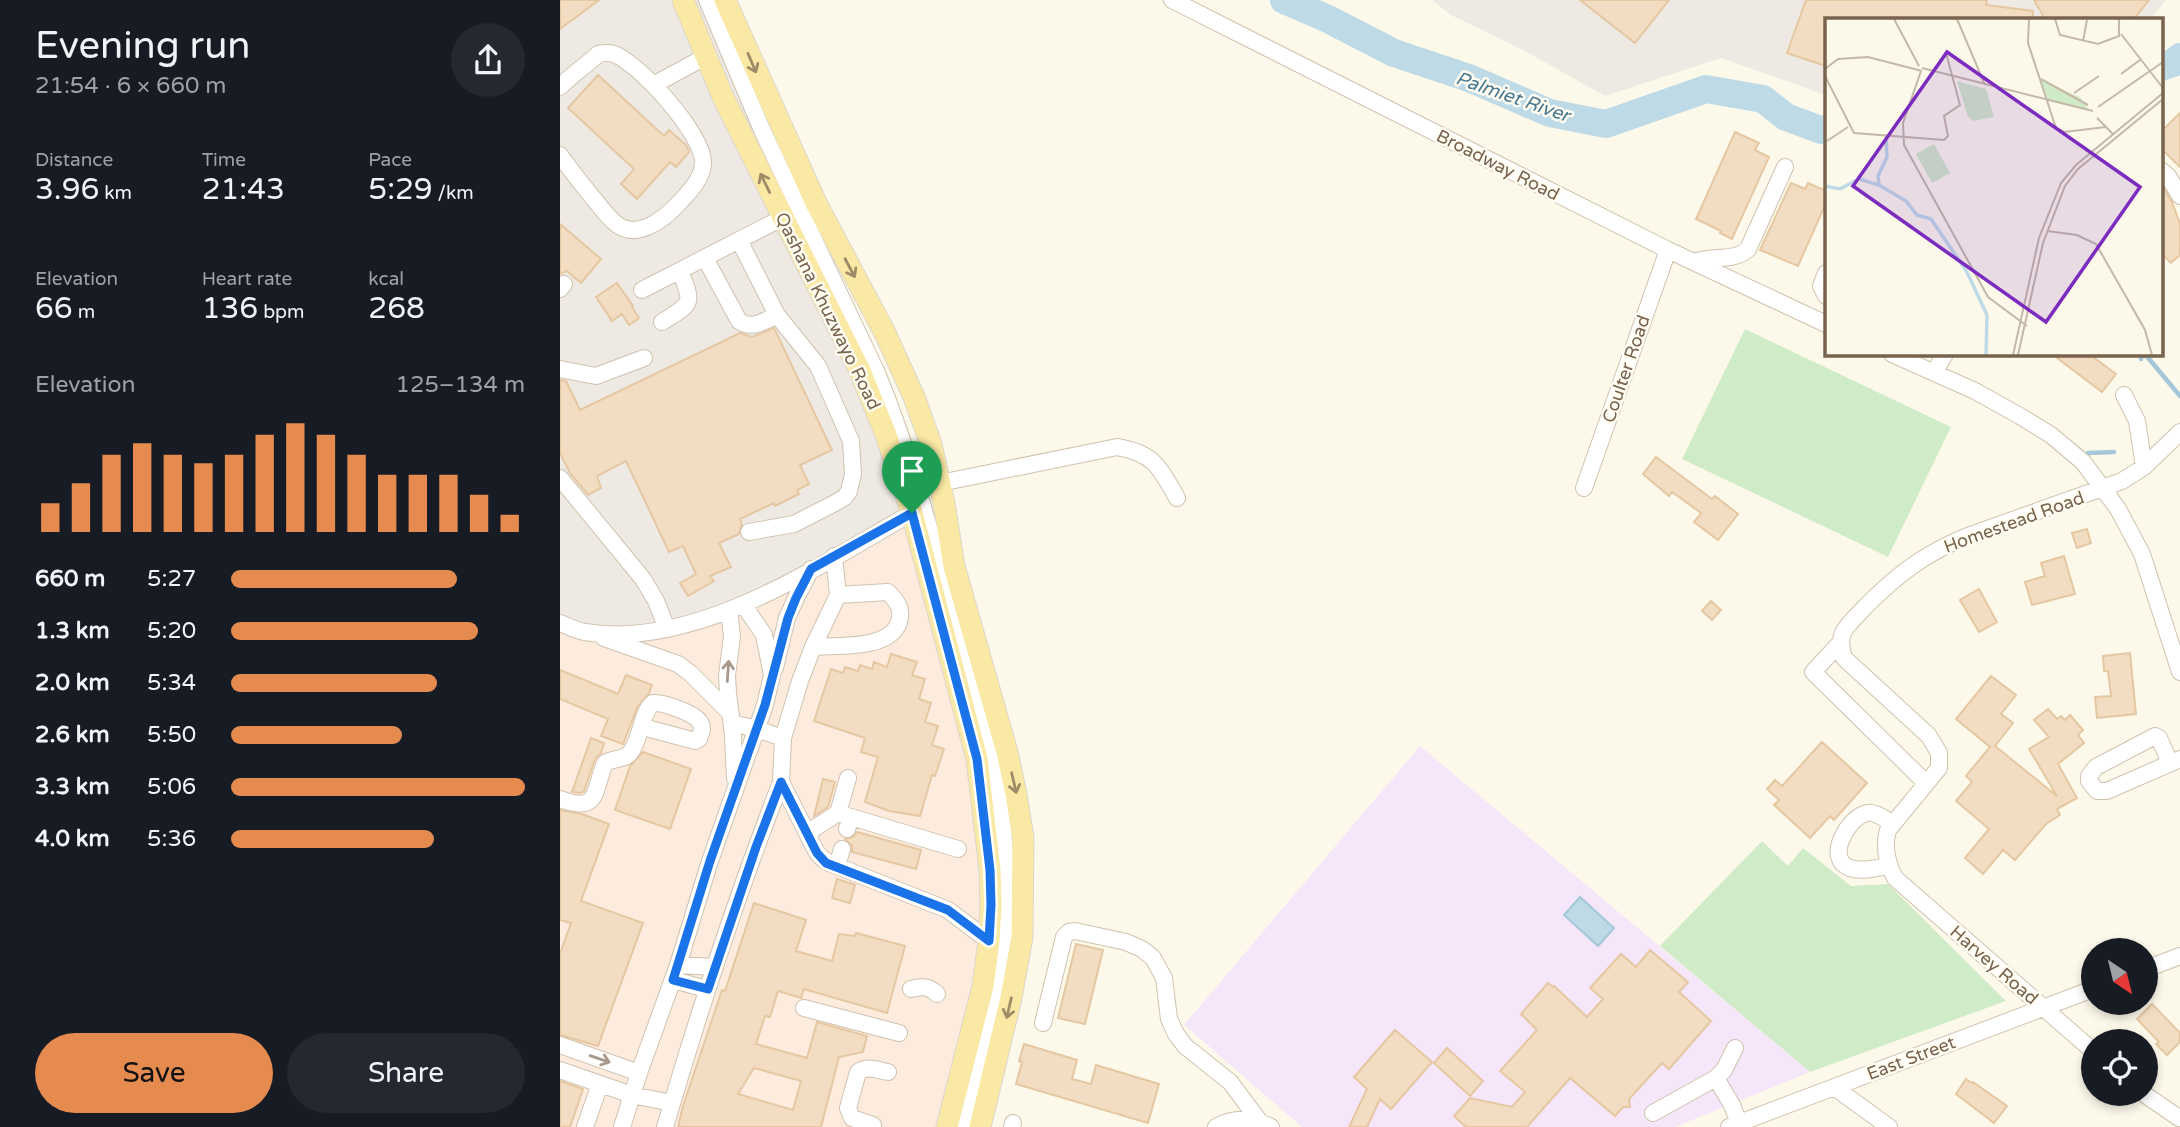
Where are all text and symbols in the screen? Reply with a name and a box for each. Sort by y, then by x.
inset map [1825,18,2162,355]
text: Evening run [35,23,250,69]
button: share [451,23,525,97]
one-way arrow [746,51,759,73]
water label: Palmiet River [1453,67,1575,128]
text: 21:54 · 6 × 660 m [35,72,226,100]
street label: Broadway Road [1433,125,1563,205]
text: Distance [35,149,113,171]
text: Time [202,149,246,171]
text: Pace [368,149,412,171]
text: 3.96 [35,171,99,208]
text: 21:43 [202,171,285,208]
text: 5:29 [368,171,433,208]
one-way arrow [757,173,771,194]
text: km [99,182,132,204]
text: /km [433,182,474,204]
street label: Qashana Khuzwayo Road [770,208,886,414]
one-way arrow [844,257,857,278]
text: Elevation [35,268,118,290]
text: Heart rate [202,268,292,290]
text: kcal [368,268,404,290]
text: 66 [35,290,73,327]
text: 136 [202,290,258,327]
text: 268 [368,290,425,327]
text: m [73,301,95,323]
text: bpm [258,301,305,323]
street label: Coulter Road [1597,312,1655,426]
text: Elevation [35,371,136,399]
text: 125–134 m [396,371,525,399]
pin [882,441,942,513]
icon: arrive [893,452,931,490]
street label: Homestead Road [1941,486,2087,558]
text: 660 m [35,565,105,593]
text: 5:27 [147,565,196,593]
text: 1.3 km [35,617,110,645]
text: 5:20 [147,617,196,645]
one-way arrow [722,660,735,683]
text: 2.0 km [35,669,110,697]
text: 5:34 [147,669,196,697]
text: 2.6 km [35,721,110,749]
text: 5:50 [147,721,196,749]
one-way arrow [1007,771,1021,794]
text: 3.3 km [35,773,110,801]
text: 5:06 [147,773,196,801]
text: 4.0 km [35,825,110,853]
text: 5:36 [147,825,196,853]
street label: Harvey Road [1945,921,2043,1009]
north arrow [2081,938,2158,1015]
map controls [2081,938,2158,1106]
one-way arrow [1002,996,1015,1019]
button: locate [2081,1029,2158,1106]
street label: East Street [1864,1031,1958,1085]
button: Save [35,1033,273,1113]
button: Share [287,1033,525,1113]
one-way arrow [588,1054,610,1066]

